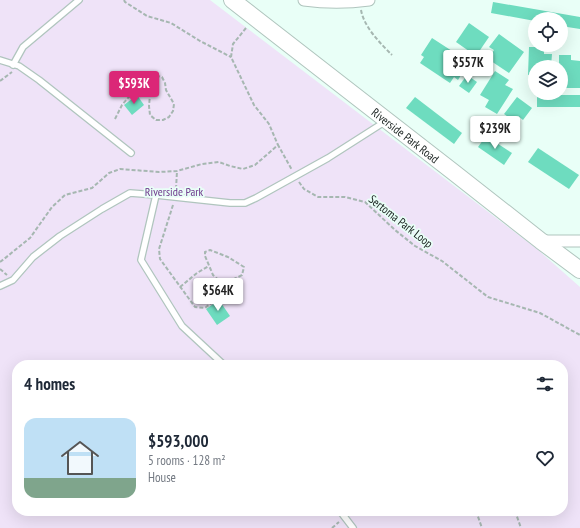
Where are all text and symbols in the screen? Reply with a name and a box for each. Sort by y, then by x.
map controls [528,12,568,100]
button: locate [528,12,568,52]
pin: $557K [440,50,496,84]
text: $557K [452,54,484,71]
button: layers [528,60,568,100]
pin: $593K [106,71,162,105]
text: $593K [118,75,150,92]
street label: Riverside Park Road [369,104,442,166]
pin: $239K [467,116,523,150]
text: $239K [479,120,511,137]
park label: Riverside Park [145,184,204,199]
street label: Sertoma Park Loop [366,191,436,251]
pin: $564K [190,278,246,312]
text: $564K [202,282,234,299]
text: 4 homes [24,373,75,395]
icon: filters [534,373,556,395]
text: $593,000 [148,430,209,452]
icon: home [56,434,104,482]
icon: heart [534,447,556,469]
text: 5 rooms · 128 m² [148,452,226,469]
text: House [148,469,176,486]

